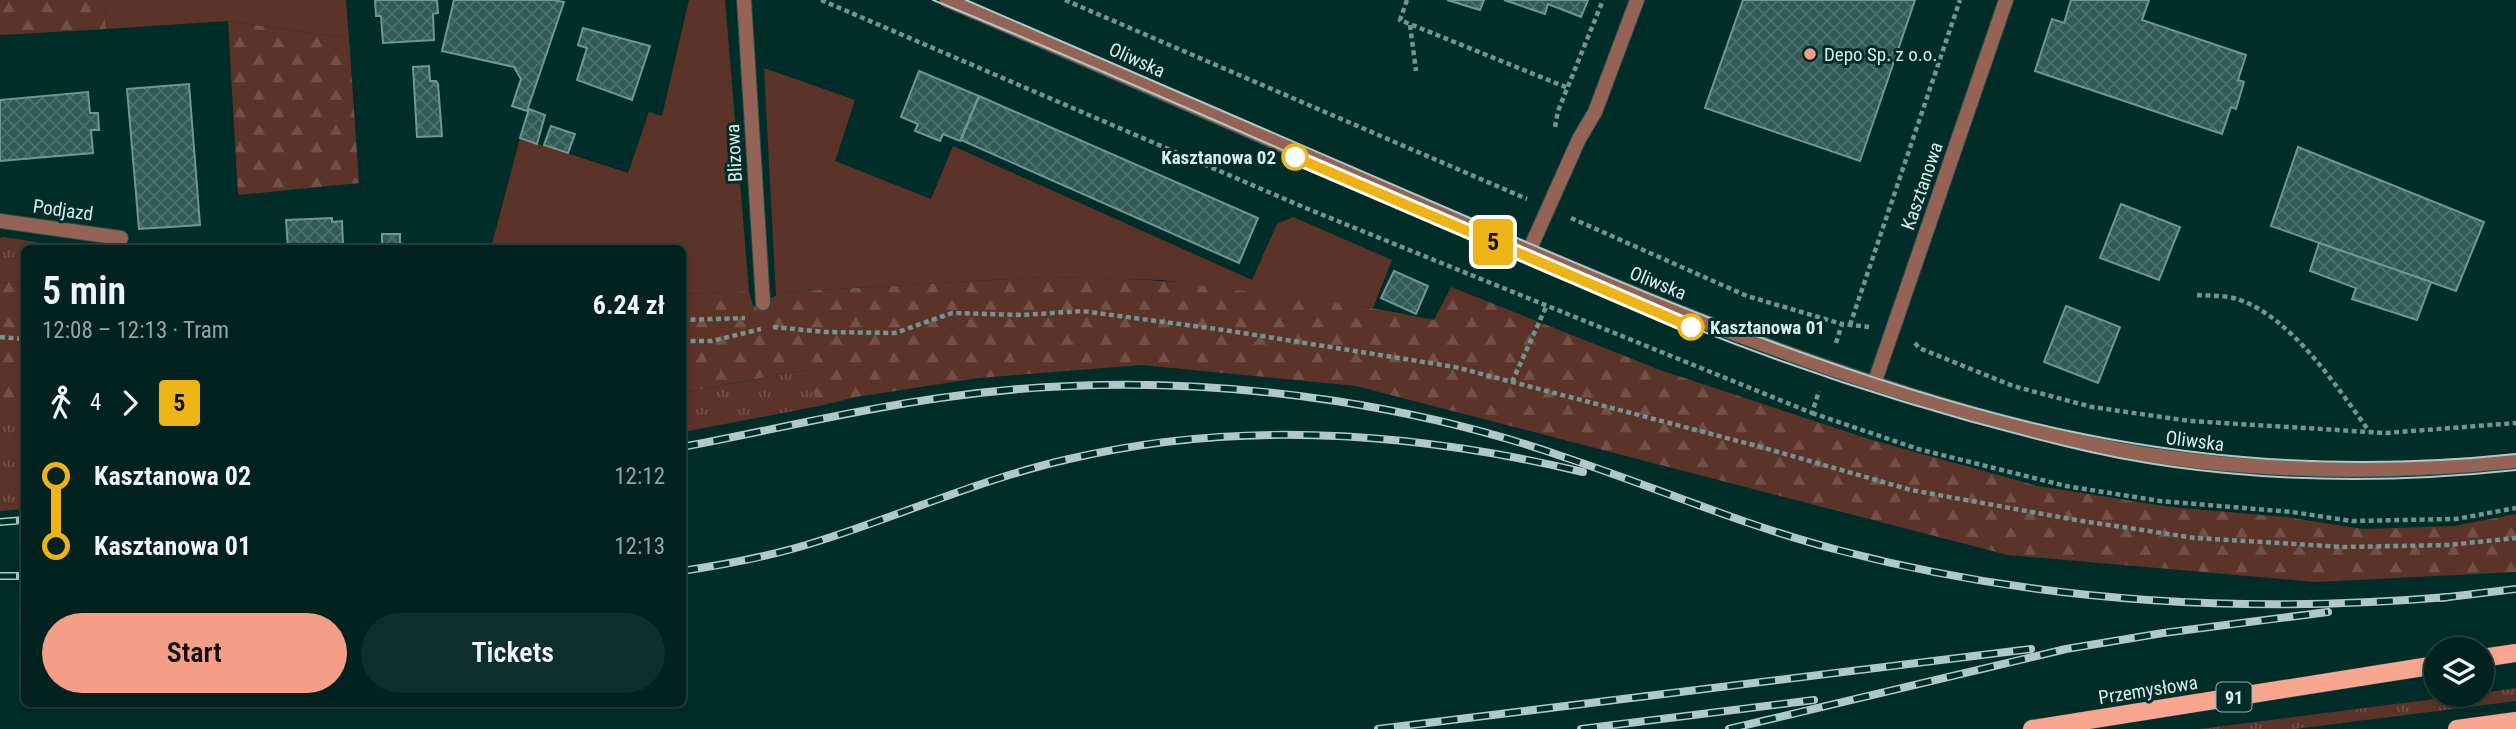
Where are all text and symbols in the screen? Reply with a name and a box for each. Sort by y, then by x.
street label: Oliwska [1105,38,1169,82]
place label: Depo Sp. z o.o. [1824,43,1937,66]
marker: Depo Sp. z o.o. [1802,46,1818,62]
street label: Blizowa [721,123,747,183]
street label: Kasztanowa [1896,139,1948,233]
marker: Kasztanowa 02 [1282,144,1308,170]
place label: Kasztanowa 02 [1161,146,1276,169]
street label: Podjazd [32,194,94,226]
line badge: 5 [1470,219,1516,265]
text: 5 [1487,228,1499,256]
street label: Oliwska [1626,261,1690,305]
text: 5 min [42,269,126,313]
text: 6.24 zł [593,290,665,320]
marker: Kasztanowa 01 [1678,314,1704,340]
place label: Kasztanowa 01 [1710,316,1825,339]
text: 12:08 – 12:13 · Tram [42,317,229,344]
icon: walk [42,384,80,422]
icon: forward [111,384,149,422]
text: 4 [90,389,101,416]
text: 5 [173,389,186,417]
street label: Oliwska [2164,426,2226,456]
text: Kasztanowa 02 [94,461,251,491]
text: 12:12 [614,463,665,490]
text: Kasztanowa 01 [94,531,251,561]
text: 12:13 [614,533,665,560]
button: Start [42,613,347,693]
button: Tickets [361,613,665,693]
map controls [2424,637,2494,707]
button: layers [2424,637,2494,707]
street label: Przemysłowa [2097,671,2199,709]
road number: 91 [2216,682,2252,712]

